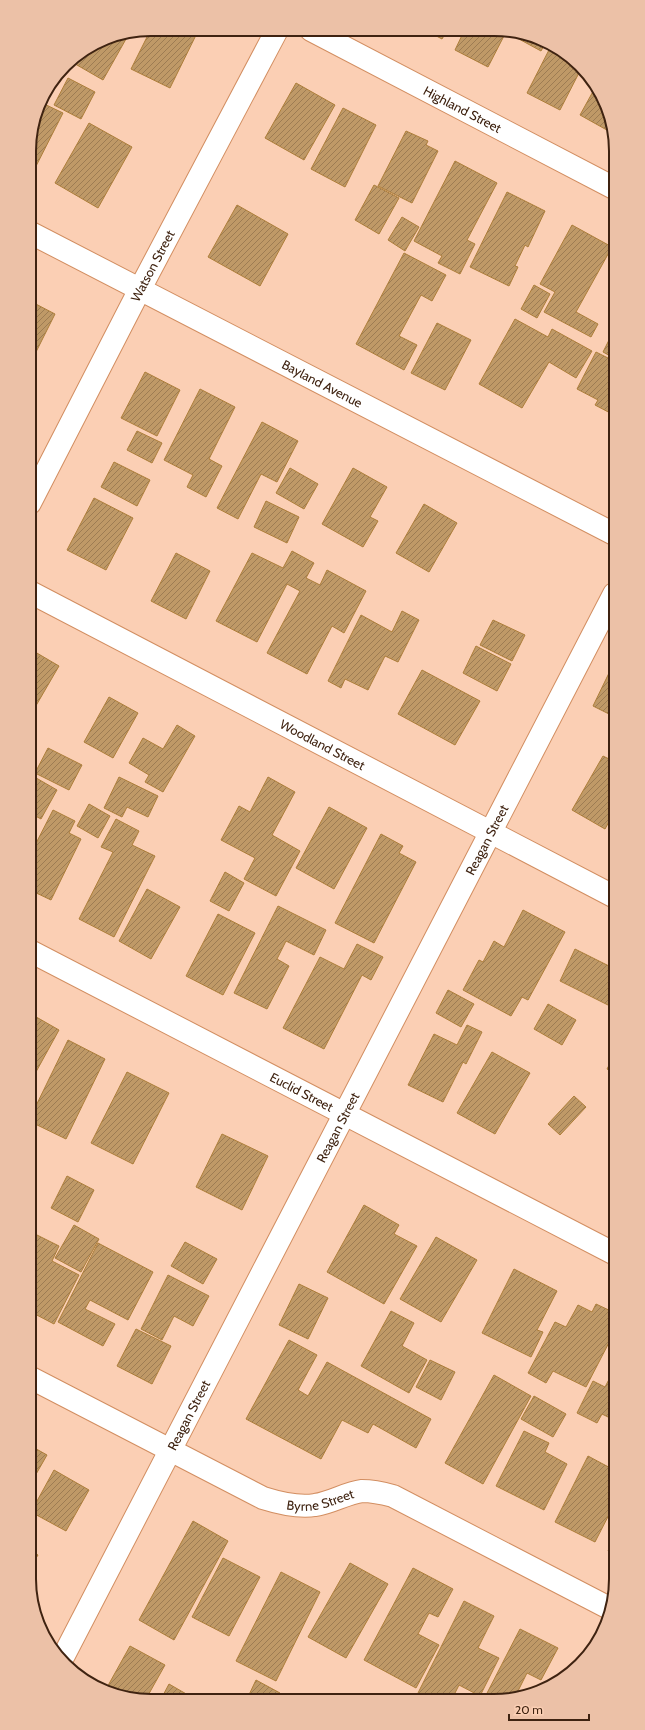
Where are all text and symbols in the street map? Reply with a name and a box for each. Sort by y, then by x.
street label: Highland Street [421,82,505,136]
street label: Watson Street [127,227,178,304]
street label: Bayland Avenue [279,356,365,411]
street label: Woodland Street [277,716,368,774]
street label: Reagan Street [462,801,512,878]
street label: Euclid Street [267,1069,337,1115]
street label: Reagan Street [313,1089,363,1165]
street label: Reagan Street [164,1377,214,1453]
street label: Byrne Street [286,1485,356,1514]
scale bar [509,1696,589,1722]
text: 20 m [515,1702,543,1717]

